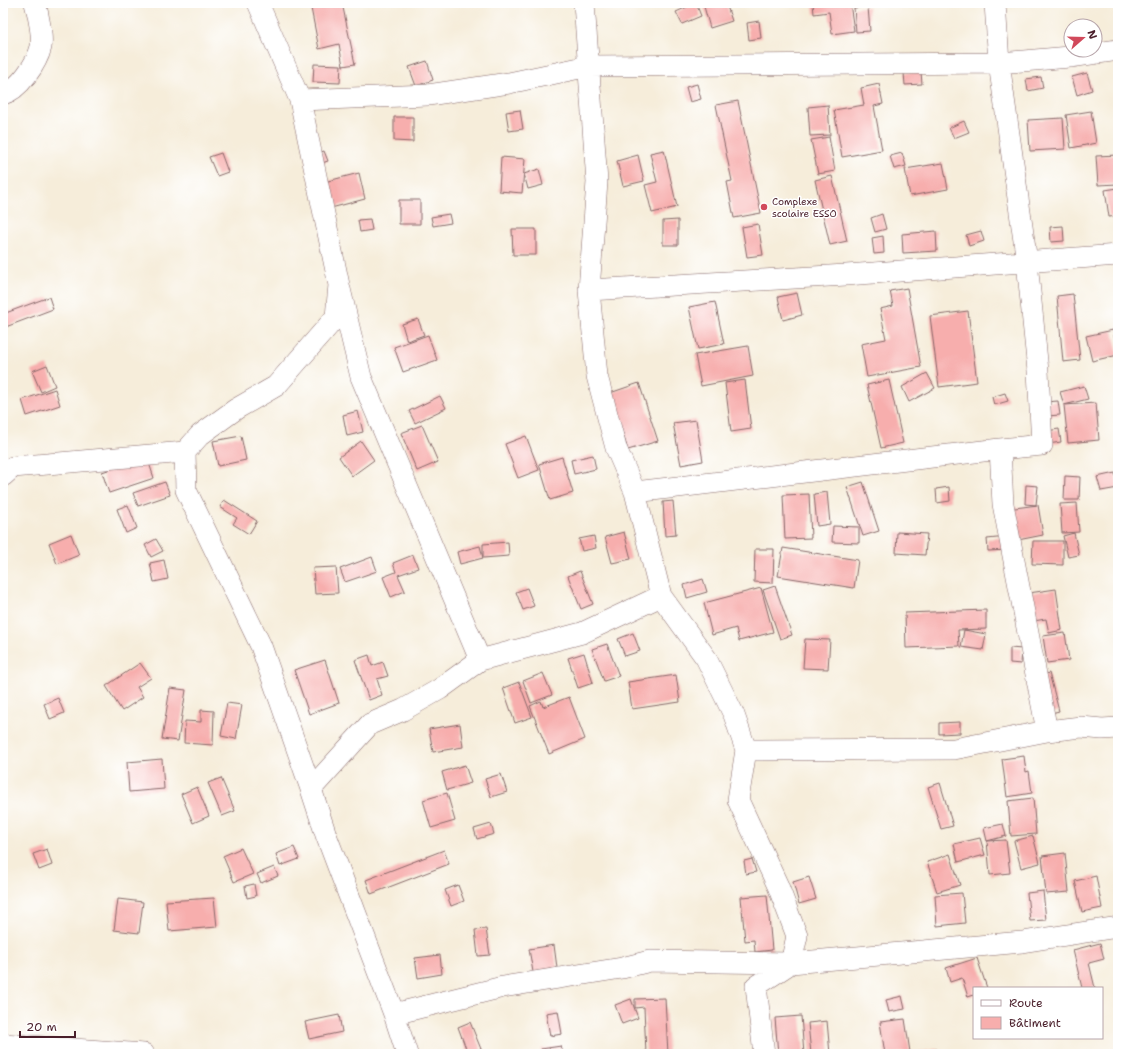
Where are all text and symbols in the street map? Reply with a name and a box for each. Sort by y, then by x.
north arrow [1063,18,1103,58]
text: N [1083,28,1101,42]
place label: Complexe scolaire ESSO [772,195,837,220]
marker: Complexe scolaire ESSO [759,202,769,212]
legend [973,987,1103,1039]
text: Route [1009,995,1043,1011]
scale bar [20,1013,75,1039]
text: Bâtiment [1009,1015,1061,1031]
text: 20 m [26,1019,57,1035]

